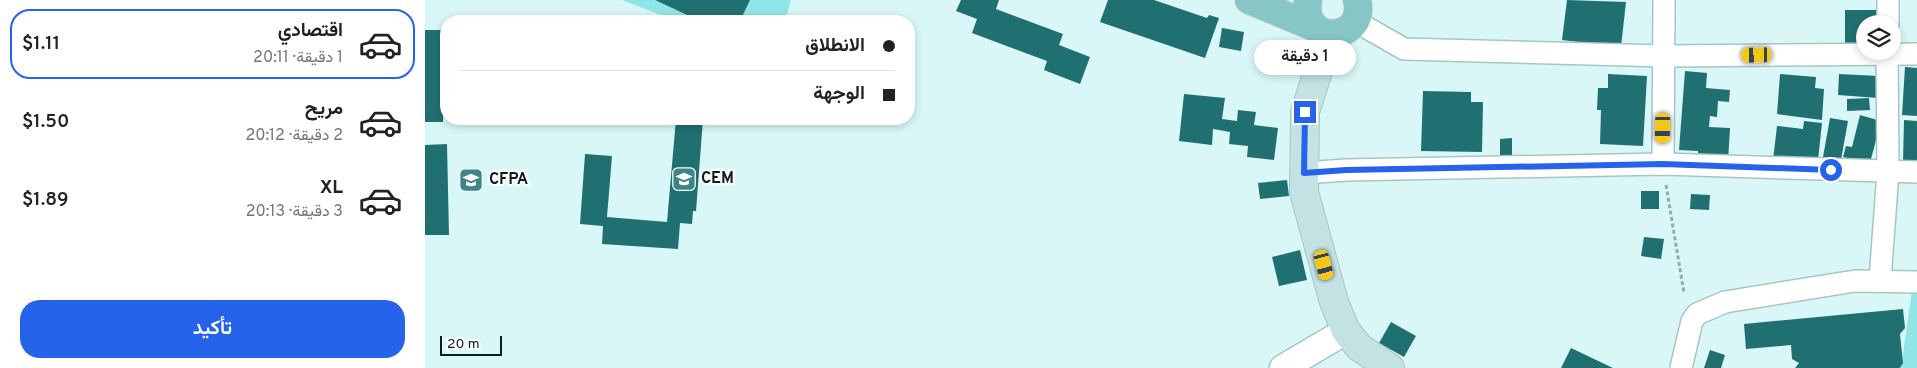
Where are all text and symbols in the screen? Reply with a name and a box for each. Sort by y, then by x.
map controls [1856,15,1901,60]
button: layers [1856,15,1901,60]
text: اقتصادي [278,19,343,43]
icon: car [358,22,403,67]
text: $1.11 [22,32,60,56]
text: الانطلاق [805,34,865,58]
callout: 1 دقيقة [1254,39,1356,74]
text: 1 دقيقة [1281,47,1329,67]
car [1741,47,1772,63]
text: 1 دقيقة · 20:11 [253,48,343,68]
text: الوجهة [813,82,865,106]
text: مريح [305,97,343,121]
icon: car [358,100,403,145]
route end [1294,101,1316,123]
text: $1.50 [22,110,69,134]
car [1655,113,1670,143]
text: 2 دقيقة · 20:12 [245,126,343,146]
route start [1820,159,1842,181]
school or university icon: CEM [671,166,697,192]
school or university icon: CFPA [458,167,484,193]
place label: CEM [701,169,734,189]
place label: CFPA [489,170,528,190]
text: XL [320,176,343,200]
icon: car [358,178,403,223]
text: $1.89 [22,188,69,212]
text: 3 دقيقة · 20:13 [246,202,343,222]
car [1312,249,1335,281]
button: تأكيد [20,300,405,358]
scale bar [440,333,503,356]
text: 20 m [447,336,480,353]

